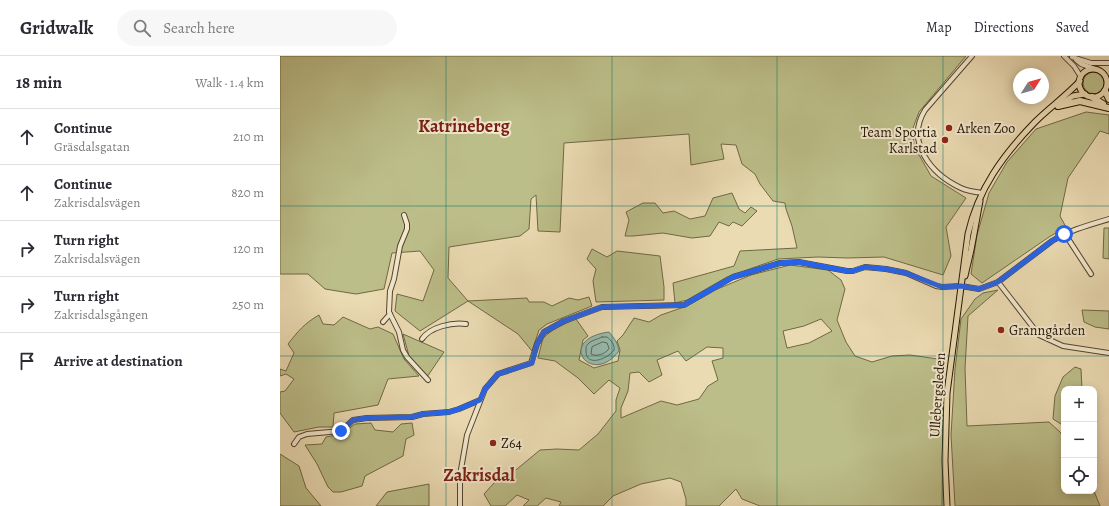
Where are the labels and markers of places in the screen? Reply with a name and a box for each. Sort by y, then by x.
place label: Arken Zoo [956,119,1015,138]
place label: Team Sportia Karlstad [861,123,937,158]
marker: Arken Zoo [944,123,954,133]
marker: Team Sportia Karlstad [940,135,950,145]
place label: Granngården [1009,321,1086,340]
marker: Granngården [996,325,1006,335]
place label: Z64 [501,434,522,453]
marker: Z64 [488,438,498,448]

